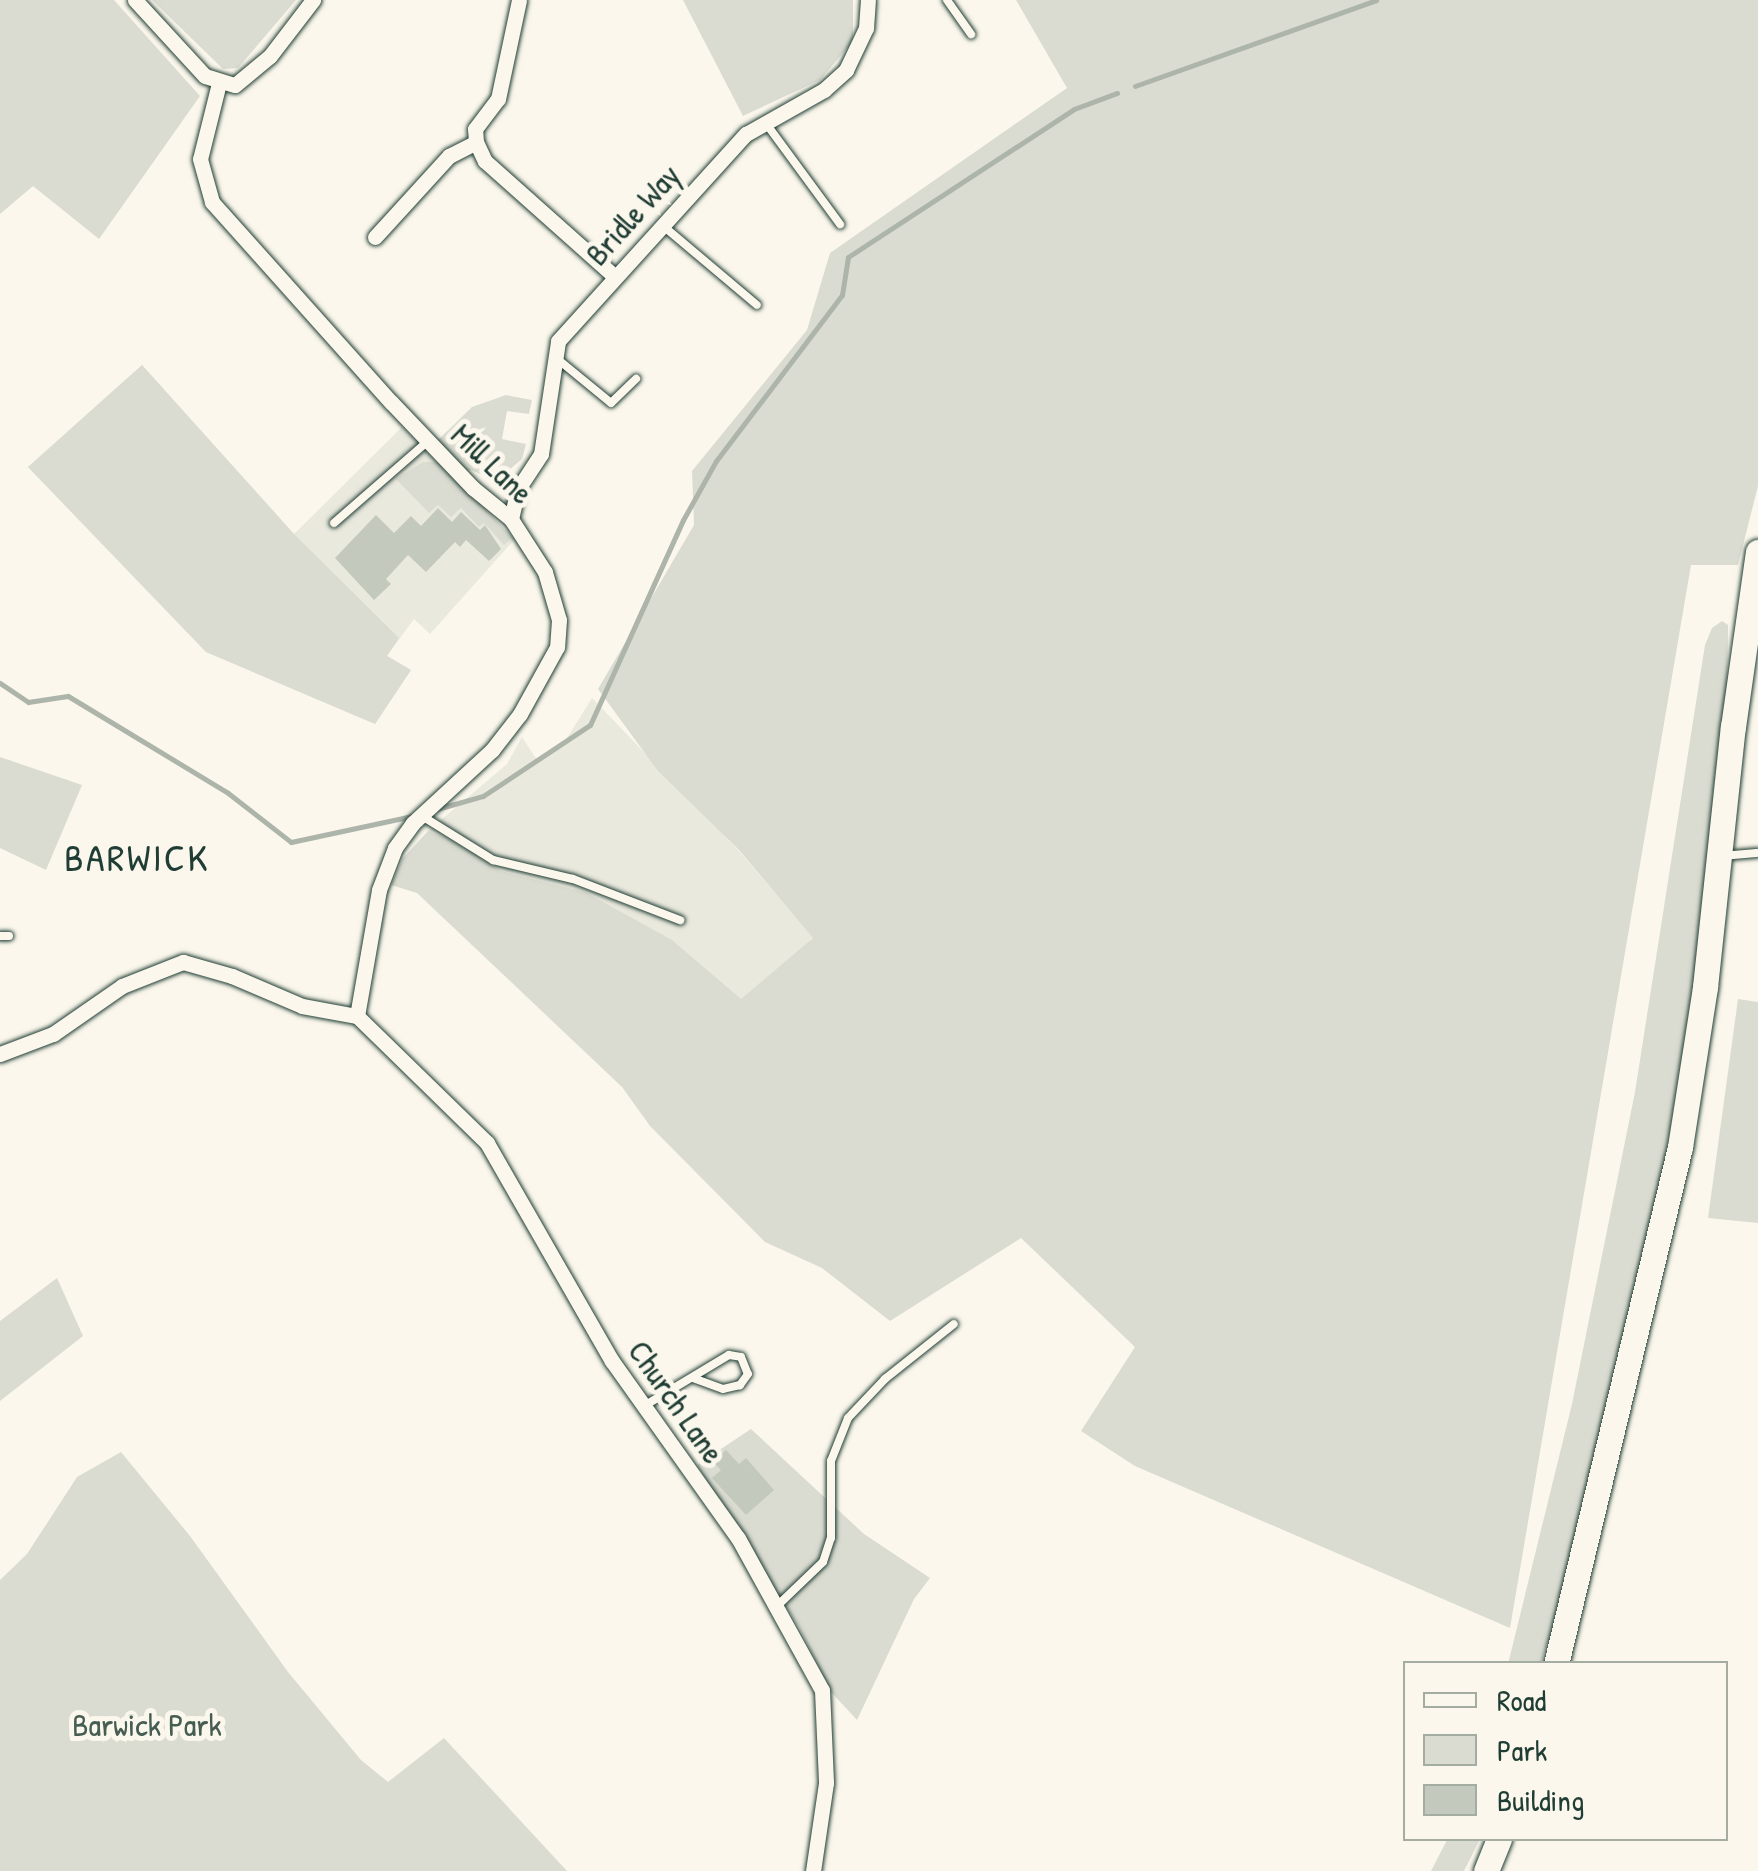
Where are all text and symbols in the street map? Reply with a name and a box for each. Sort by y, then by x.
street label: Bridle Way [578,157,688,273]
street label: Mill Lane [443,416,541,512]
district label: BARWICK [64,835,210,881]
street label: Church Lane [620,1333,732,1471]
legend [1403,1661,1728,1841]
text: Road [1497,1680,1546,1720]
park label: Barwick Park [72,1706,222,1744]
text: Park [1497,1730,1547,1770]
text: Building [1497,1780,1584,1820]

